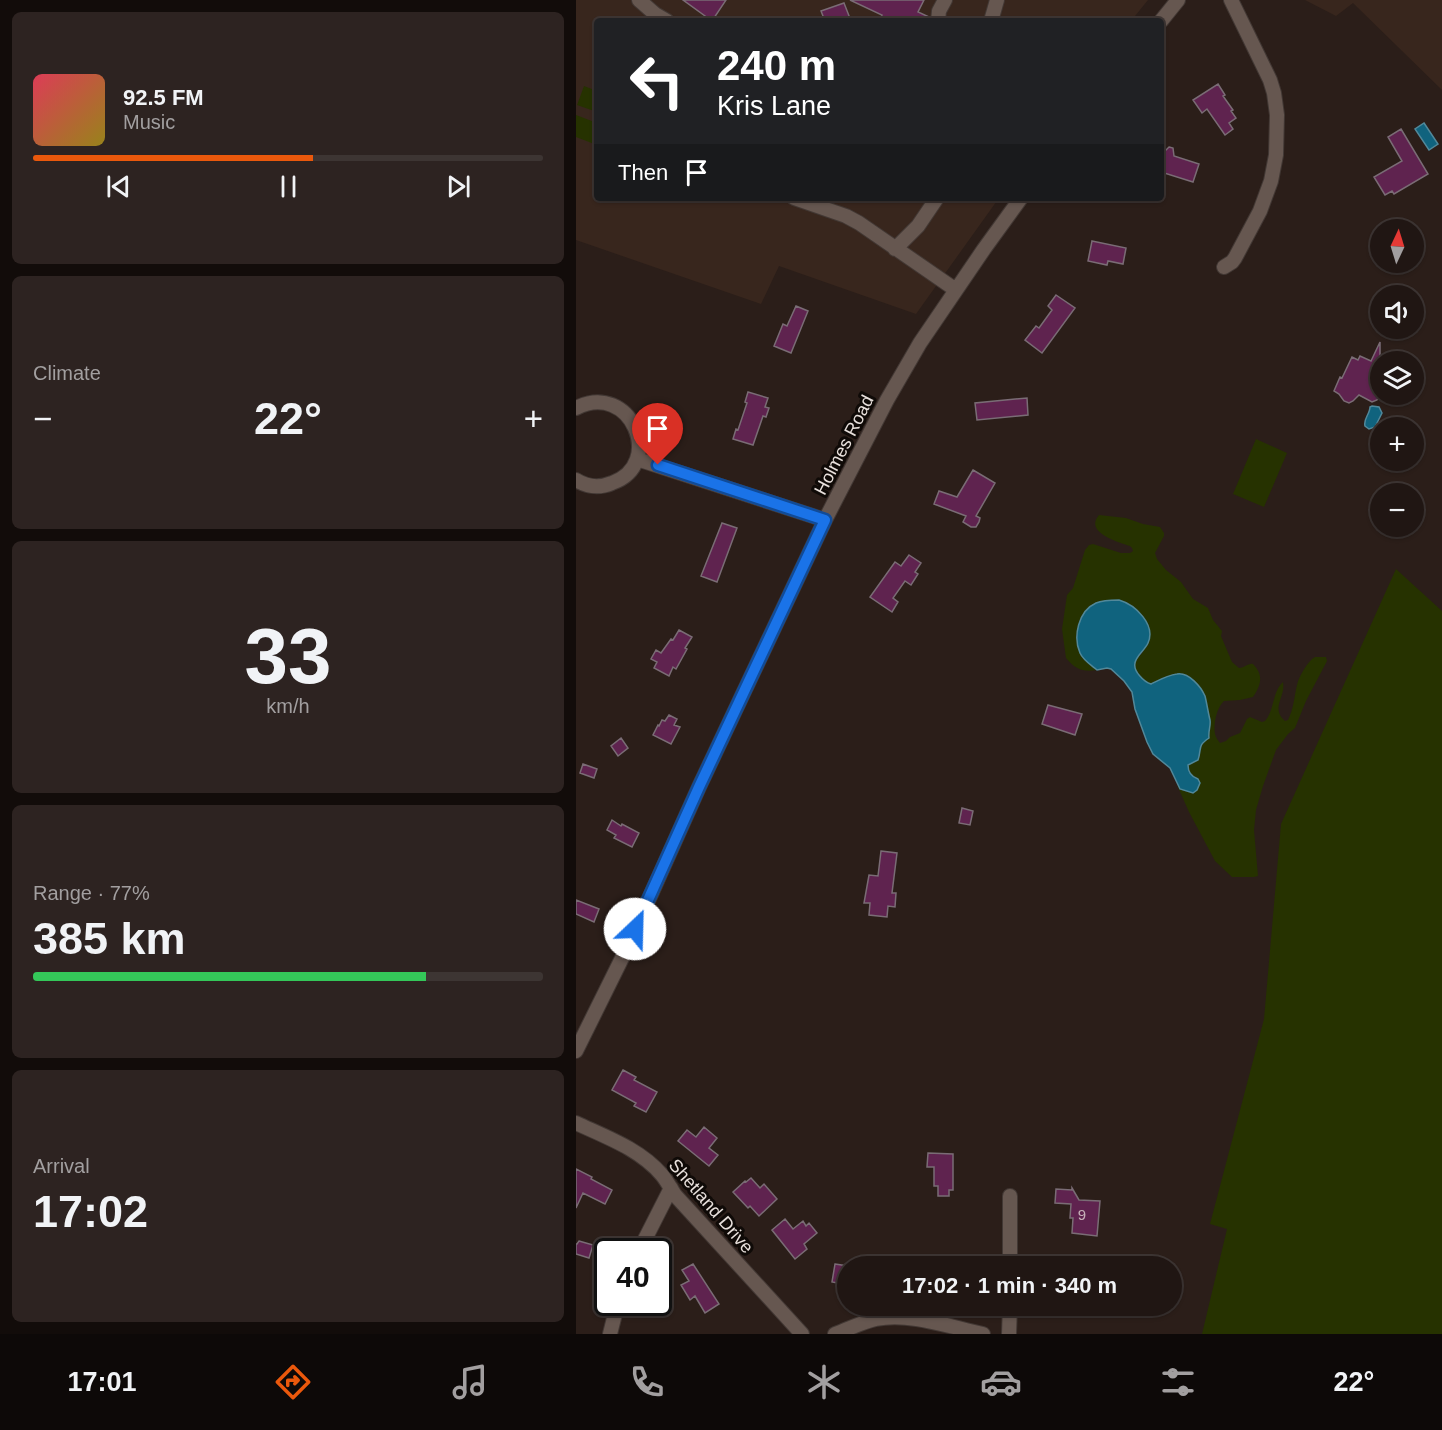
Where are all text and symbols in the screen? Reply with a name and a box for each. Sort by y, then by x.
icon: left [618,42,696,120]
text: 240 m [717,42,836,89]
text: 92.5 FM [123,85,204,110]
text: Kris Lane [717,91,831,121]
text: Music [123,111,175,133]
icon: arrive [680,156,713,189]
text: Then [618,160,668,185]
icon: previous [102,170,135,203]
icon: pause [272,170,305,203]
icon: next [442,170,475,203]
north arrow [1370,219,1424,273]
map controls [1370,219,1424,537]
button: sound [1370,285,1424,339]
button: layers [1370,351,1424,405]
text: Climate [33,362,101,384]
street label: Holmes Road [810,392,878,498]
text: 22° [254,393,322,444]
text: − [33,400,52,437]
text: + [524,400,543,437]
pin [632,403,683,465]
icon: arrive [641,412,674,445]
button: + [1370,417,1424,471]
button: − [1370,483,1424,537]
text: 33 [245,612,331,700]
text: km/h [266,695,310,717]
text: Range · 77% [33,882,150,904]
position arrow [603,897,667,961]
text: 385 km [33,913,186,964]
text: Arrival [33,1155,90,1177]
street label: Shetland Drive [665,1155,757,1257]
text: 17:02 [33,1186,148,1237]
house number: 9 [1078,1206,1086,1223]
speed limit sign: 40 [594,1238,672,1316]
text: 17:02 · 1 min · 340 m [902,1273,1117,1298]
icon: directions [272,1361,314,1403]
icon: music [449,1361,491,1403]
icon: phone [626,1361,668,1403]
icon: climate [803,1361,845,1403]
icon: car [980,1361,1022,1403]
icon: filters [1157,1361,1199,1403]
text: 17:01 [68,1367,137,1397]
text: 22° [1334,1367,1374,1397]

